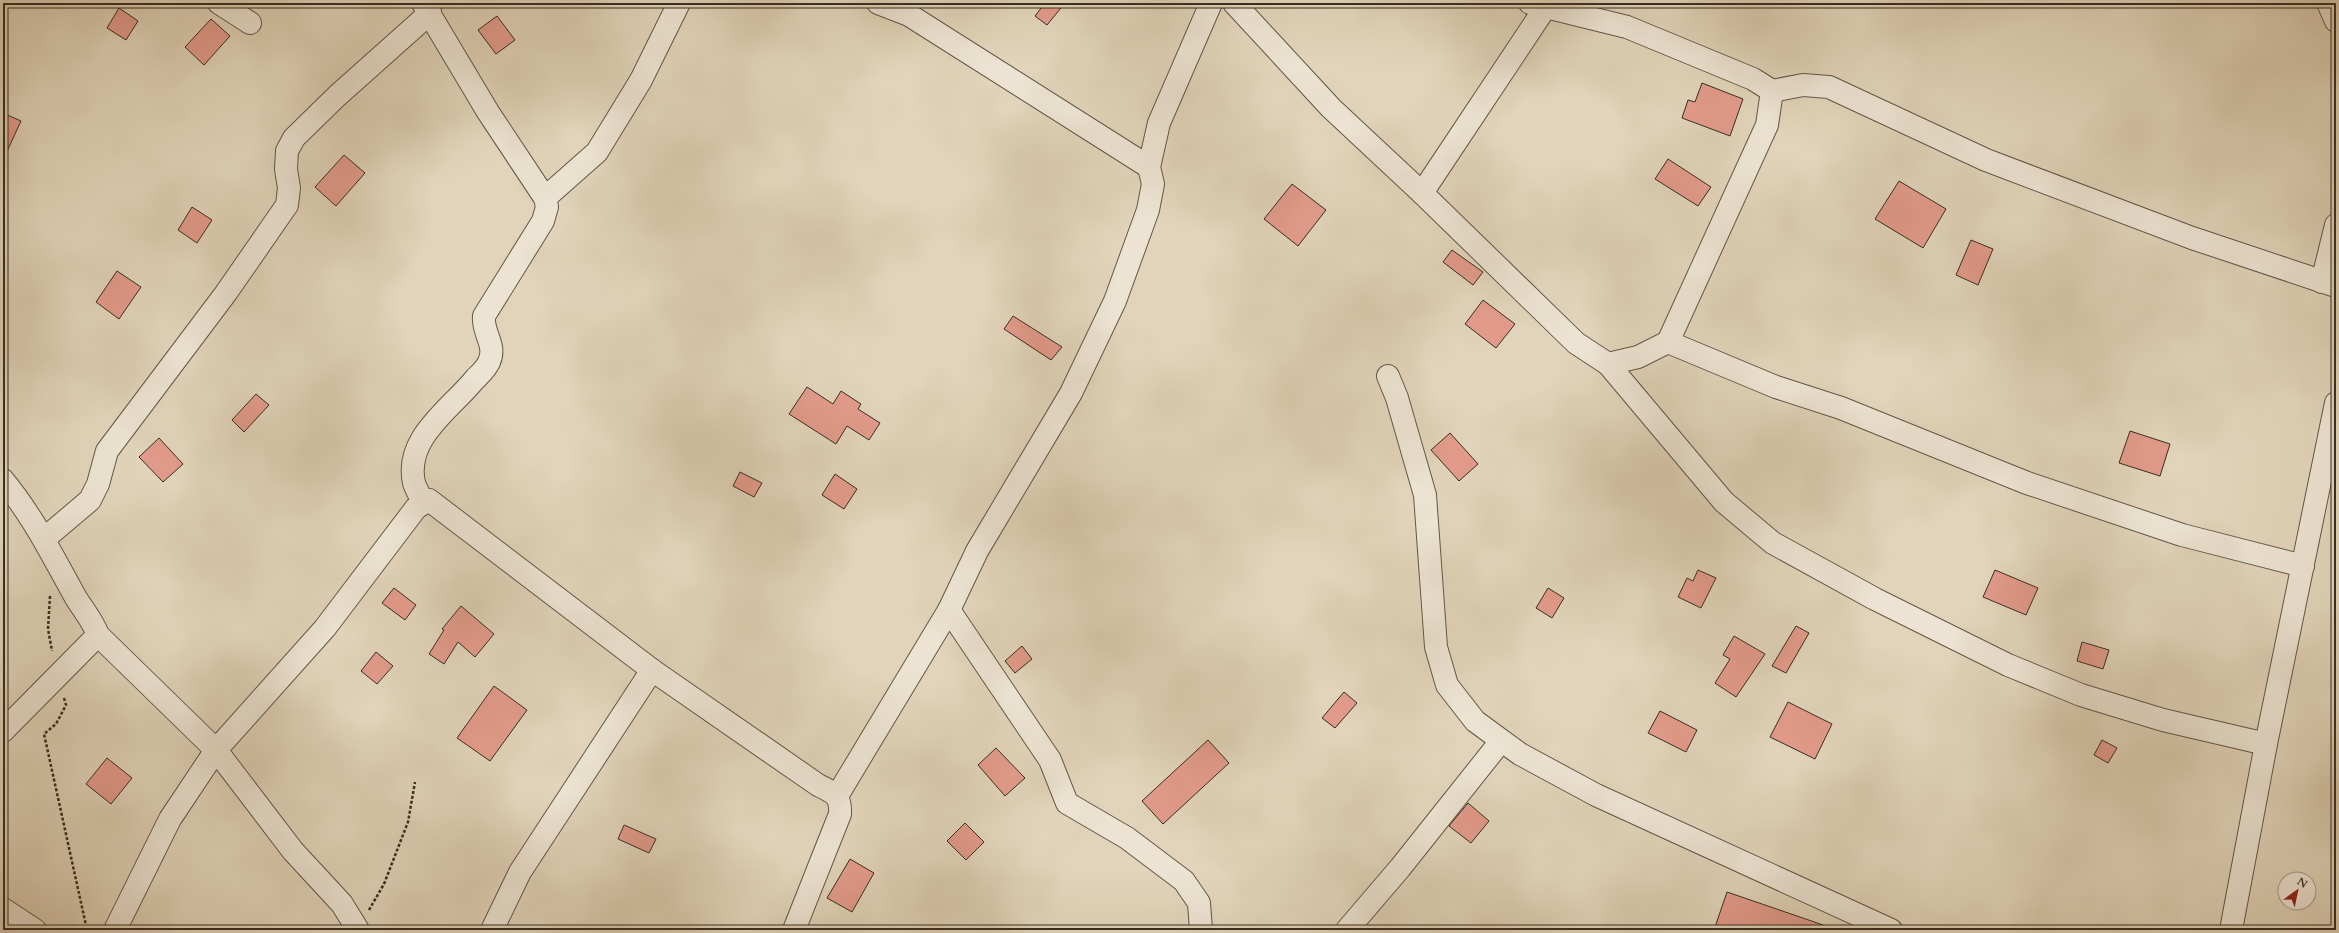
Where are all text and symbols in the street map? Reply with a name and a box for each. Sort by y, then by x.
north arrow [2277,871,2317,911]
text: N [2294,874,2311,892]

